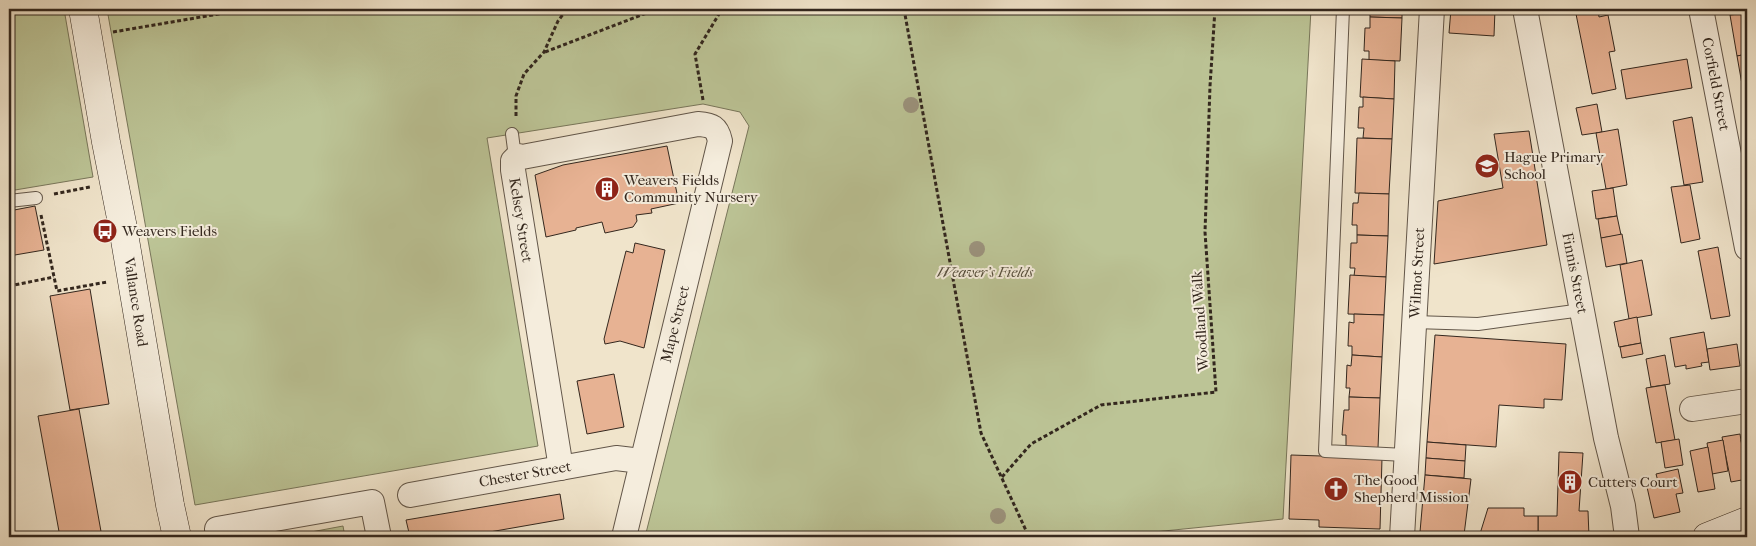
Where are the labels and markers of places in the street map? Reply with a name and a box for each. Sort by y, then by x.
place label: Hague Primary School [1504,148,1605,183]
school or university icon: Hague Primary School [1474,153,1500,179]
place label: Weavers Fields Community Nursery [623,171,759,206]
building icon: Weavers Fields Community Nursery [594,176,620,202]
bus stop icon: Weavers Fields [92,218,118,244]
place label: Weavers Fields [121,222,218,240]
building icon: Cutters Court [1557,469,1583,495]
place label: The Good Shepherd Mission [1354,471,1469,506]
place label: Cutters Court [1588,473,1678,491]
church icon: The Good Shepherd Mission [1323,476,1349,502]

